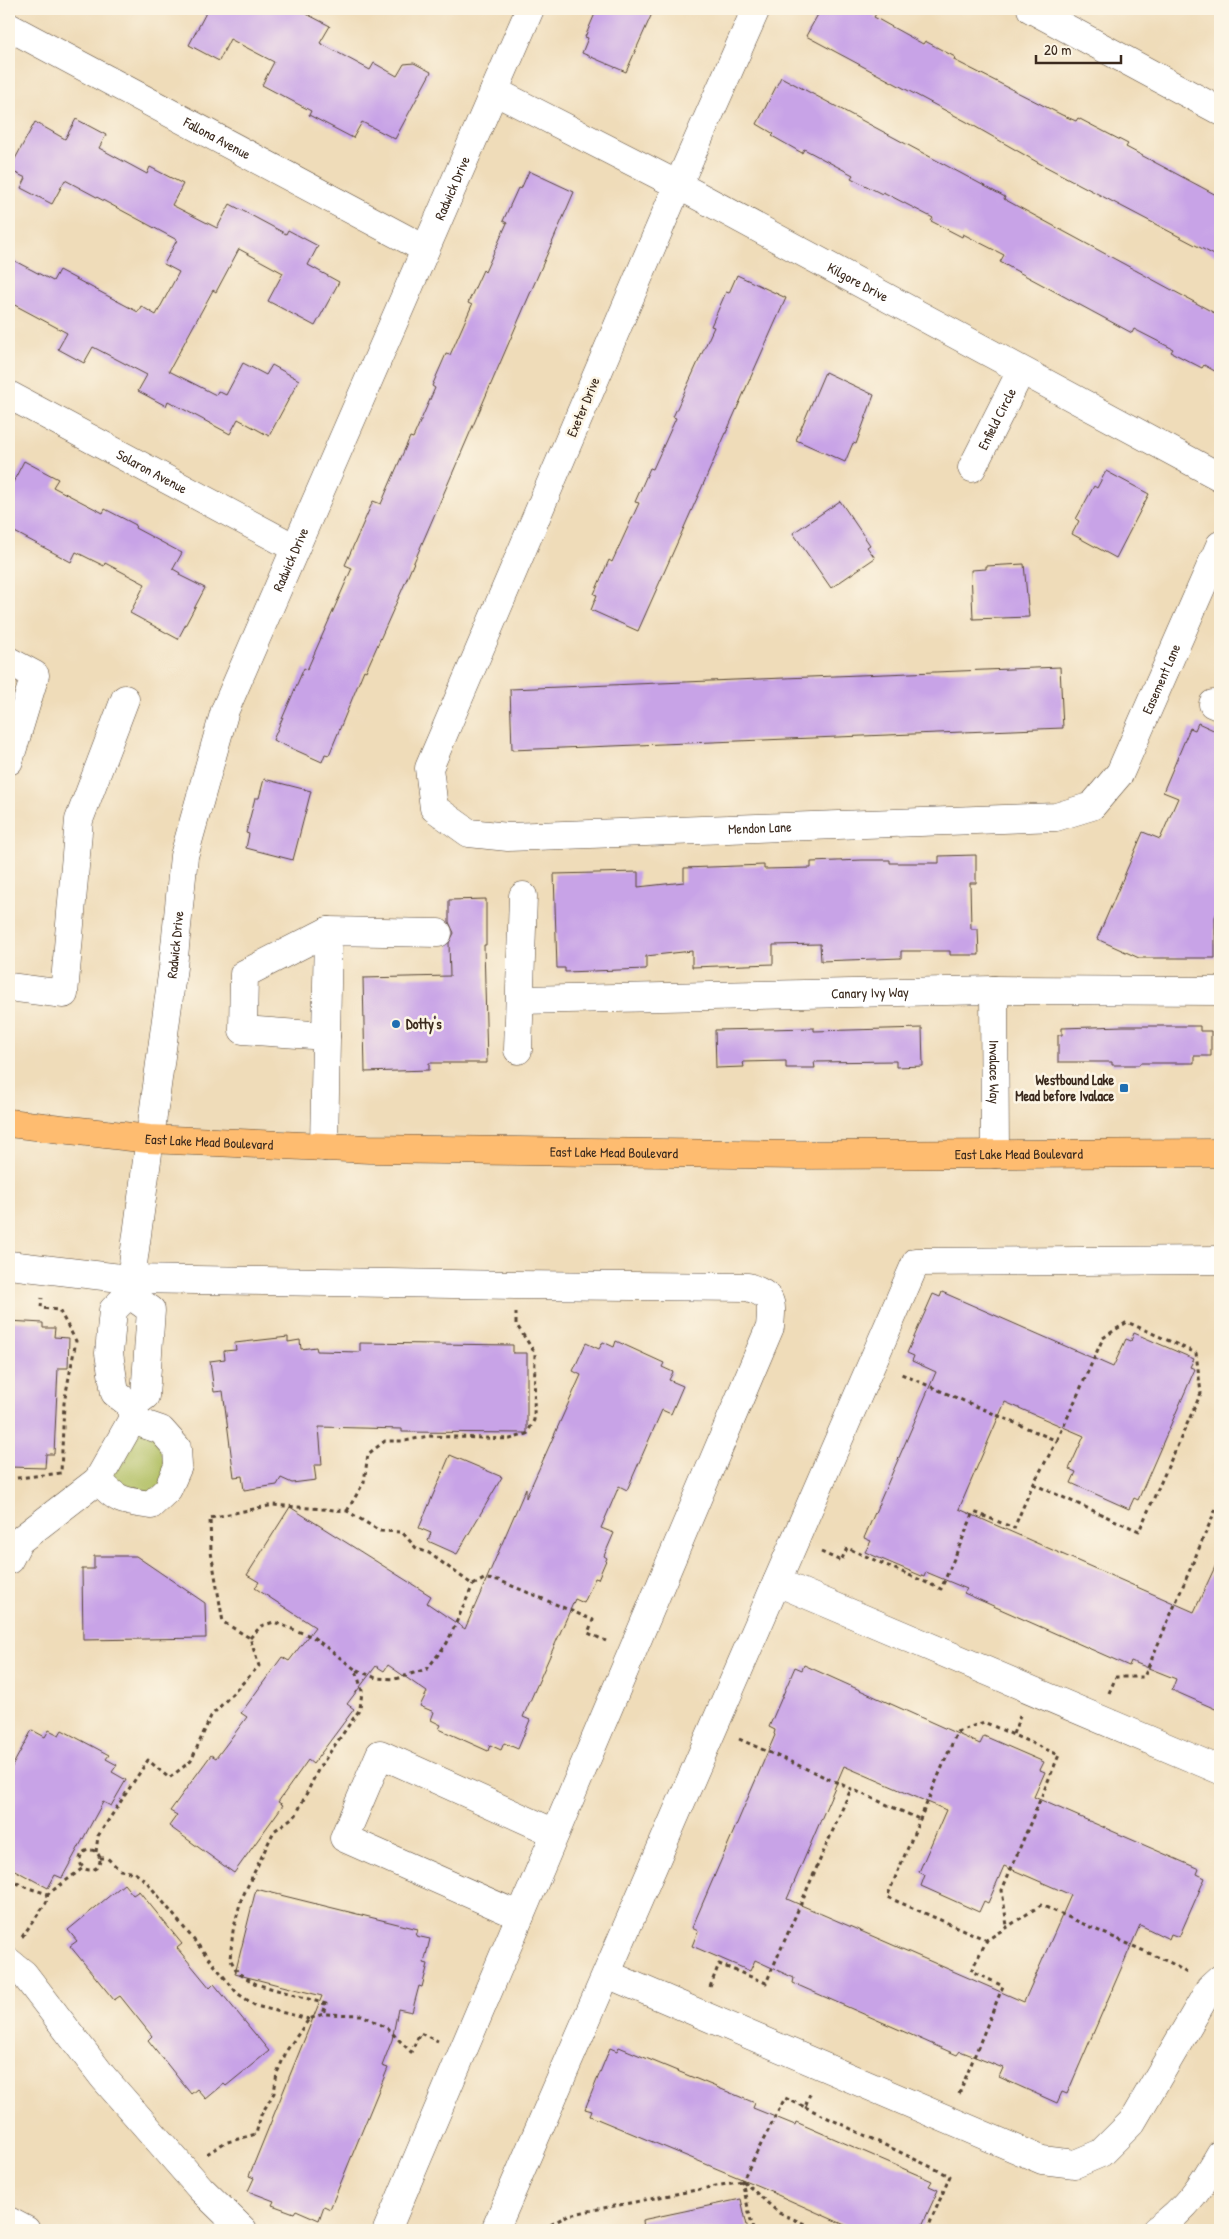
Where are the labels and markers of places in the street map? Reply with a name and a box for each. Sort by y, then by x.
place label: Dotty's [406,1014,442,1035]
marker: Dotty's [390,1018,402,1030]
place label: Westbound Lake Mead before Ivalace [1015,1070,1114,1105]
marker: Westbound Lake Mead before Ivalace [1118,1082,1130,1094]

